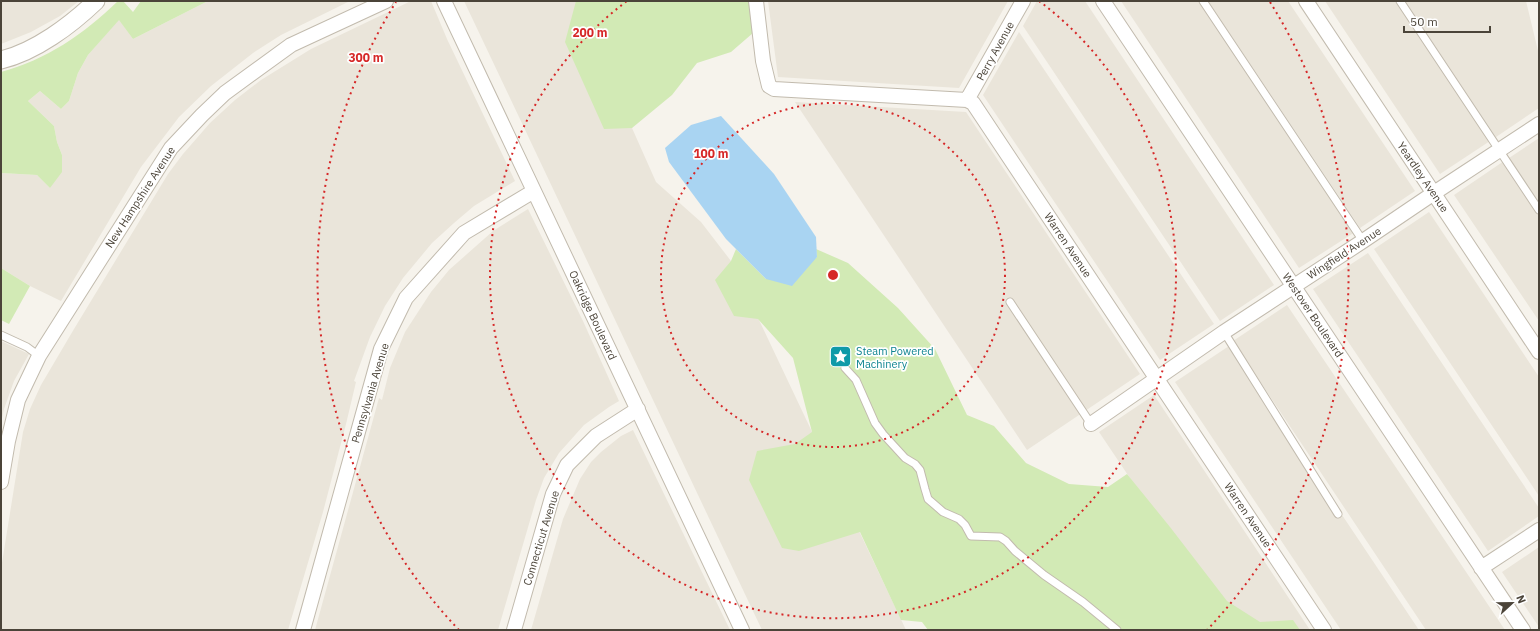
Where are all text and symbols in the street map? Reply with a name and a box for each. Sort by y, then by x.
scale bar [1404,8,1490,34]
text: 50 m [1410,14,1438,29]
street label: Perry Avenue [973,19,1017,83]
text: 200 m [572,25,608,40]
text: 300 m [348,50,384,65]
street label: Yeardley Avenue [1394,139,1452,215]
street label: New Hampshire Avenue [102,144,178,250]
text: 100 m [693,146,729,161]
street label: Warren Avenue [1041,210,1095,280]
street label: Wingfield Avenue [1304,224,1384,282]
street label: Oakridge Boulevard [566,268,620,362]
centre of rings [826,268,840,282]
street label: Westover Boulevard [1280,270,1346,360]
street label: Pennsylvania Avenue [348,341,392,445]
place icon: Steam Powered Machinery [827,344,853,370]
place label: Steam Powered Machinery [856,344,934,371]
street label: Warren Avenue [1221,480,1275,550]
street label: Connecticut Avenue [520,489,562,587]
north arrow [1492,583,1532,623]
text: N [1513,593,1529,606]

